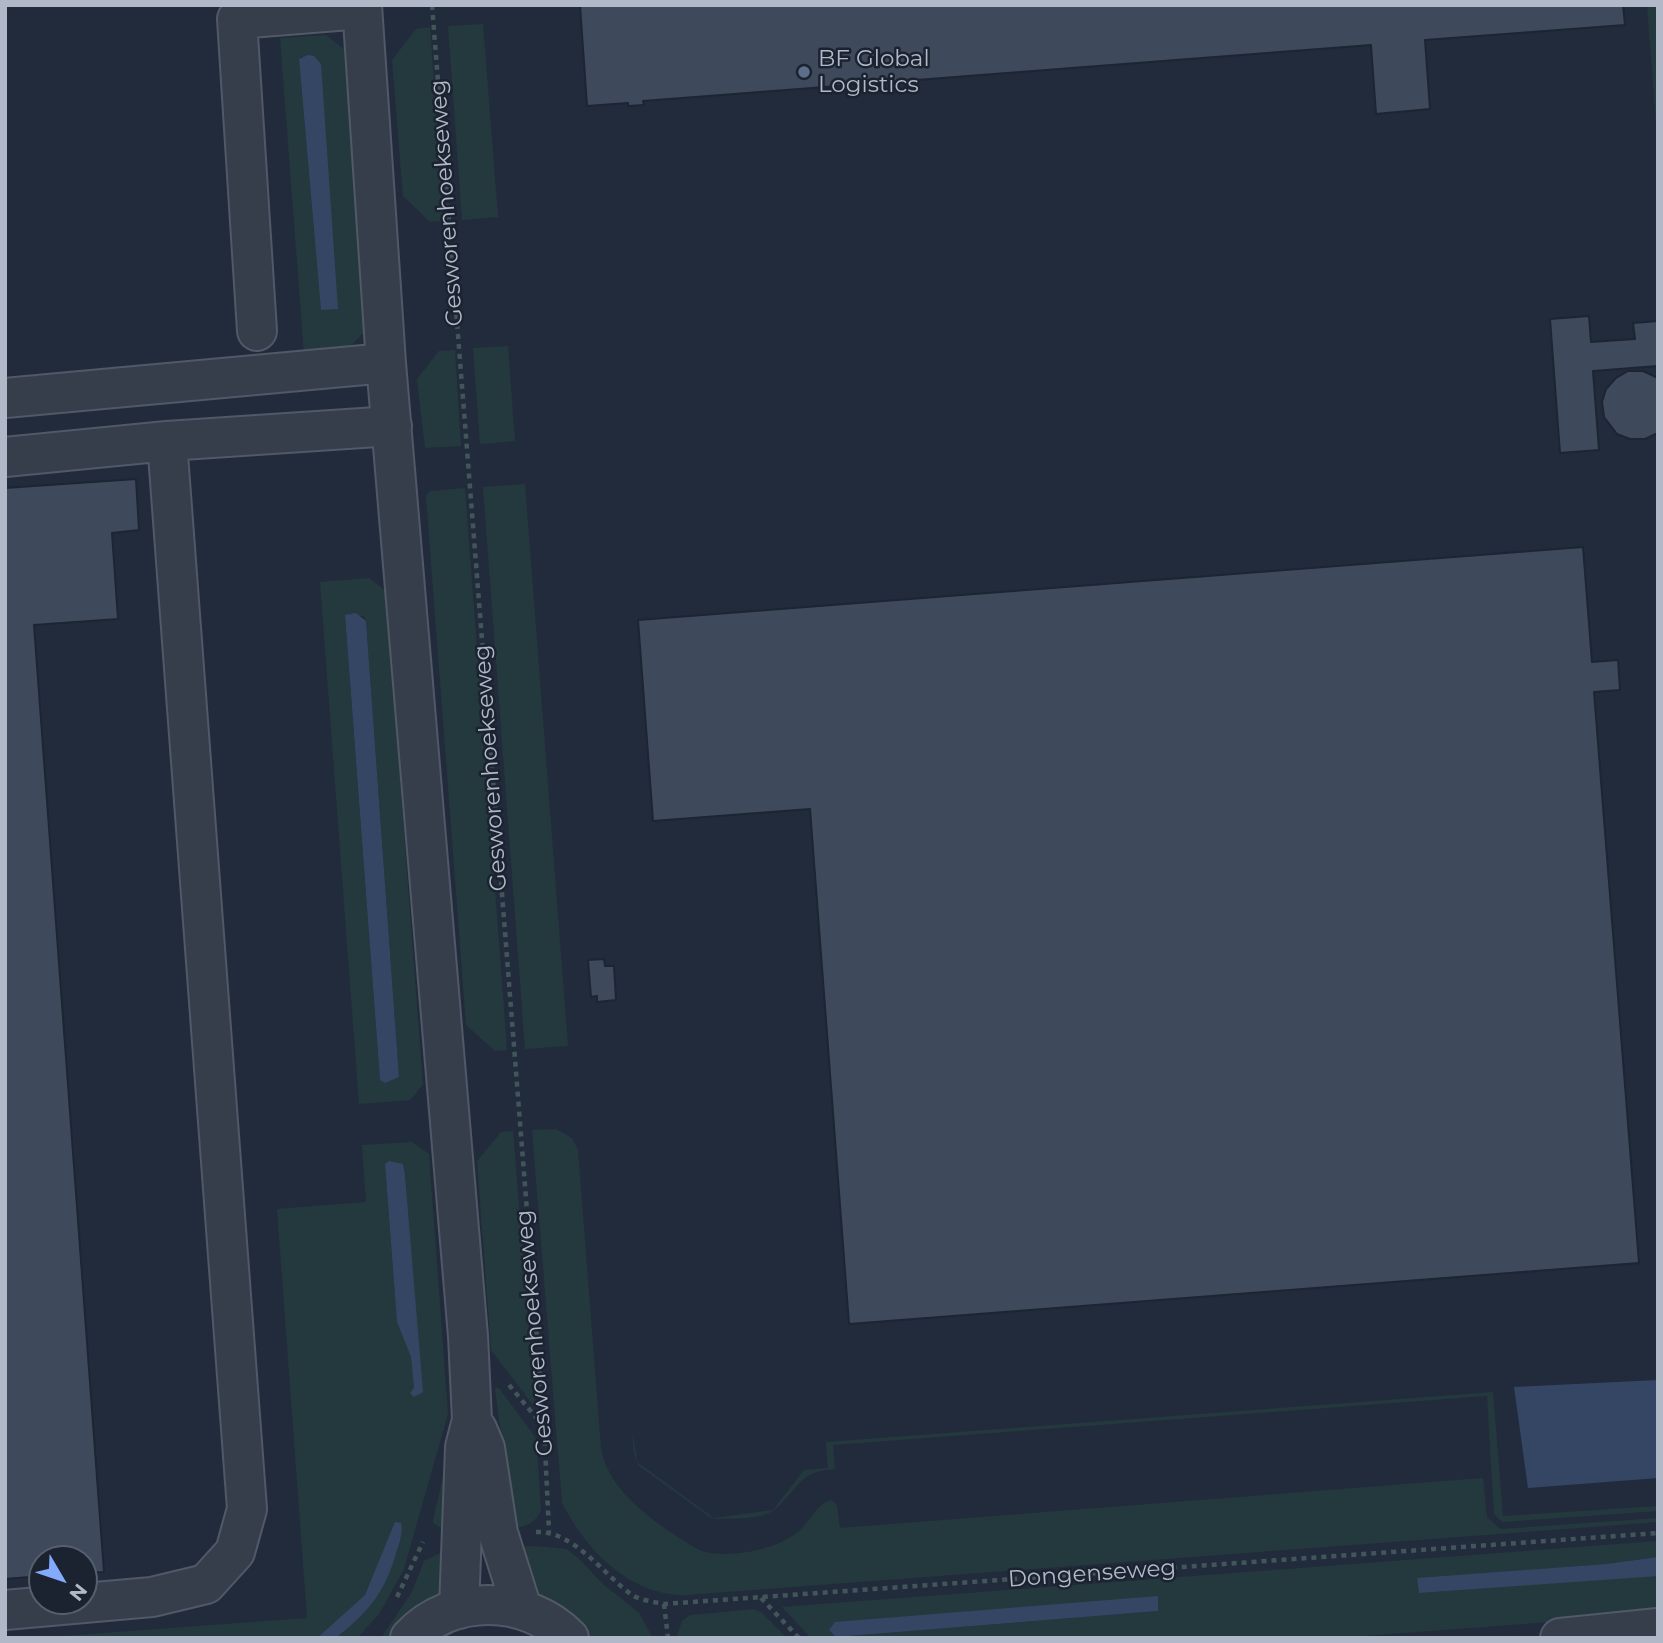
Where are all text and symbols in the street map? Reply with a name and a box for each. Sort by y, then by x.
place label: BF Global Logistics [818,45,930,99]
marker: BF Global Logistics [796,64,812,80]
street label: Gesworenhoekseweg [425,79,469,327]
street label: Gesworenhoekseweg [469,644,513,892]
street label: Gesworenhoekseweg [510,1209,560,1457]
north arrow [28,1545,98,1615]
street label: Dongenseweg [1007,1554,1177,1594]
text: N [64,1579,92,1605]

